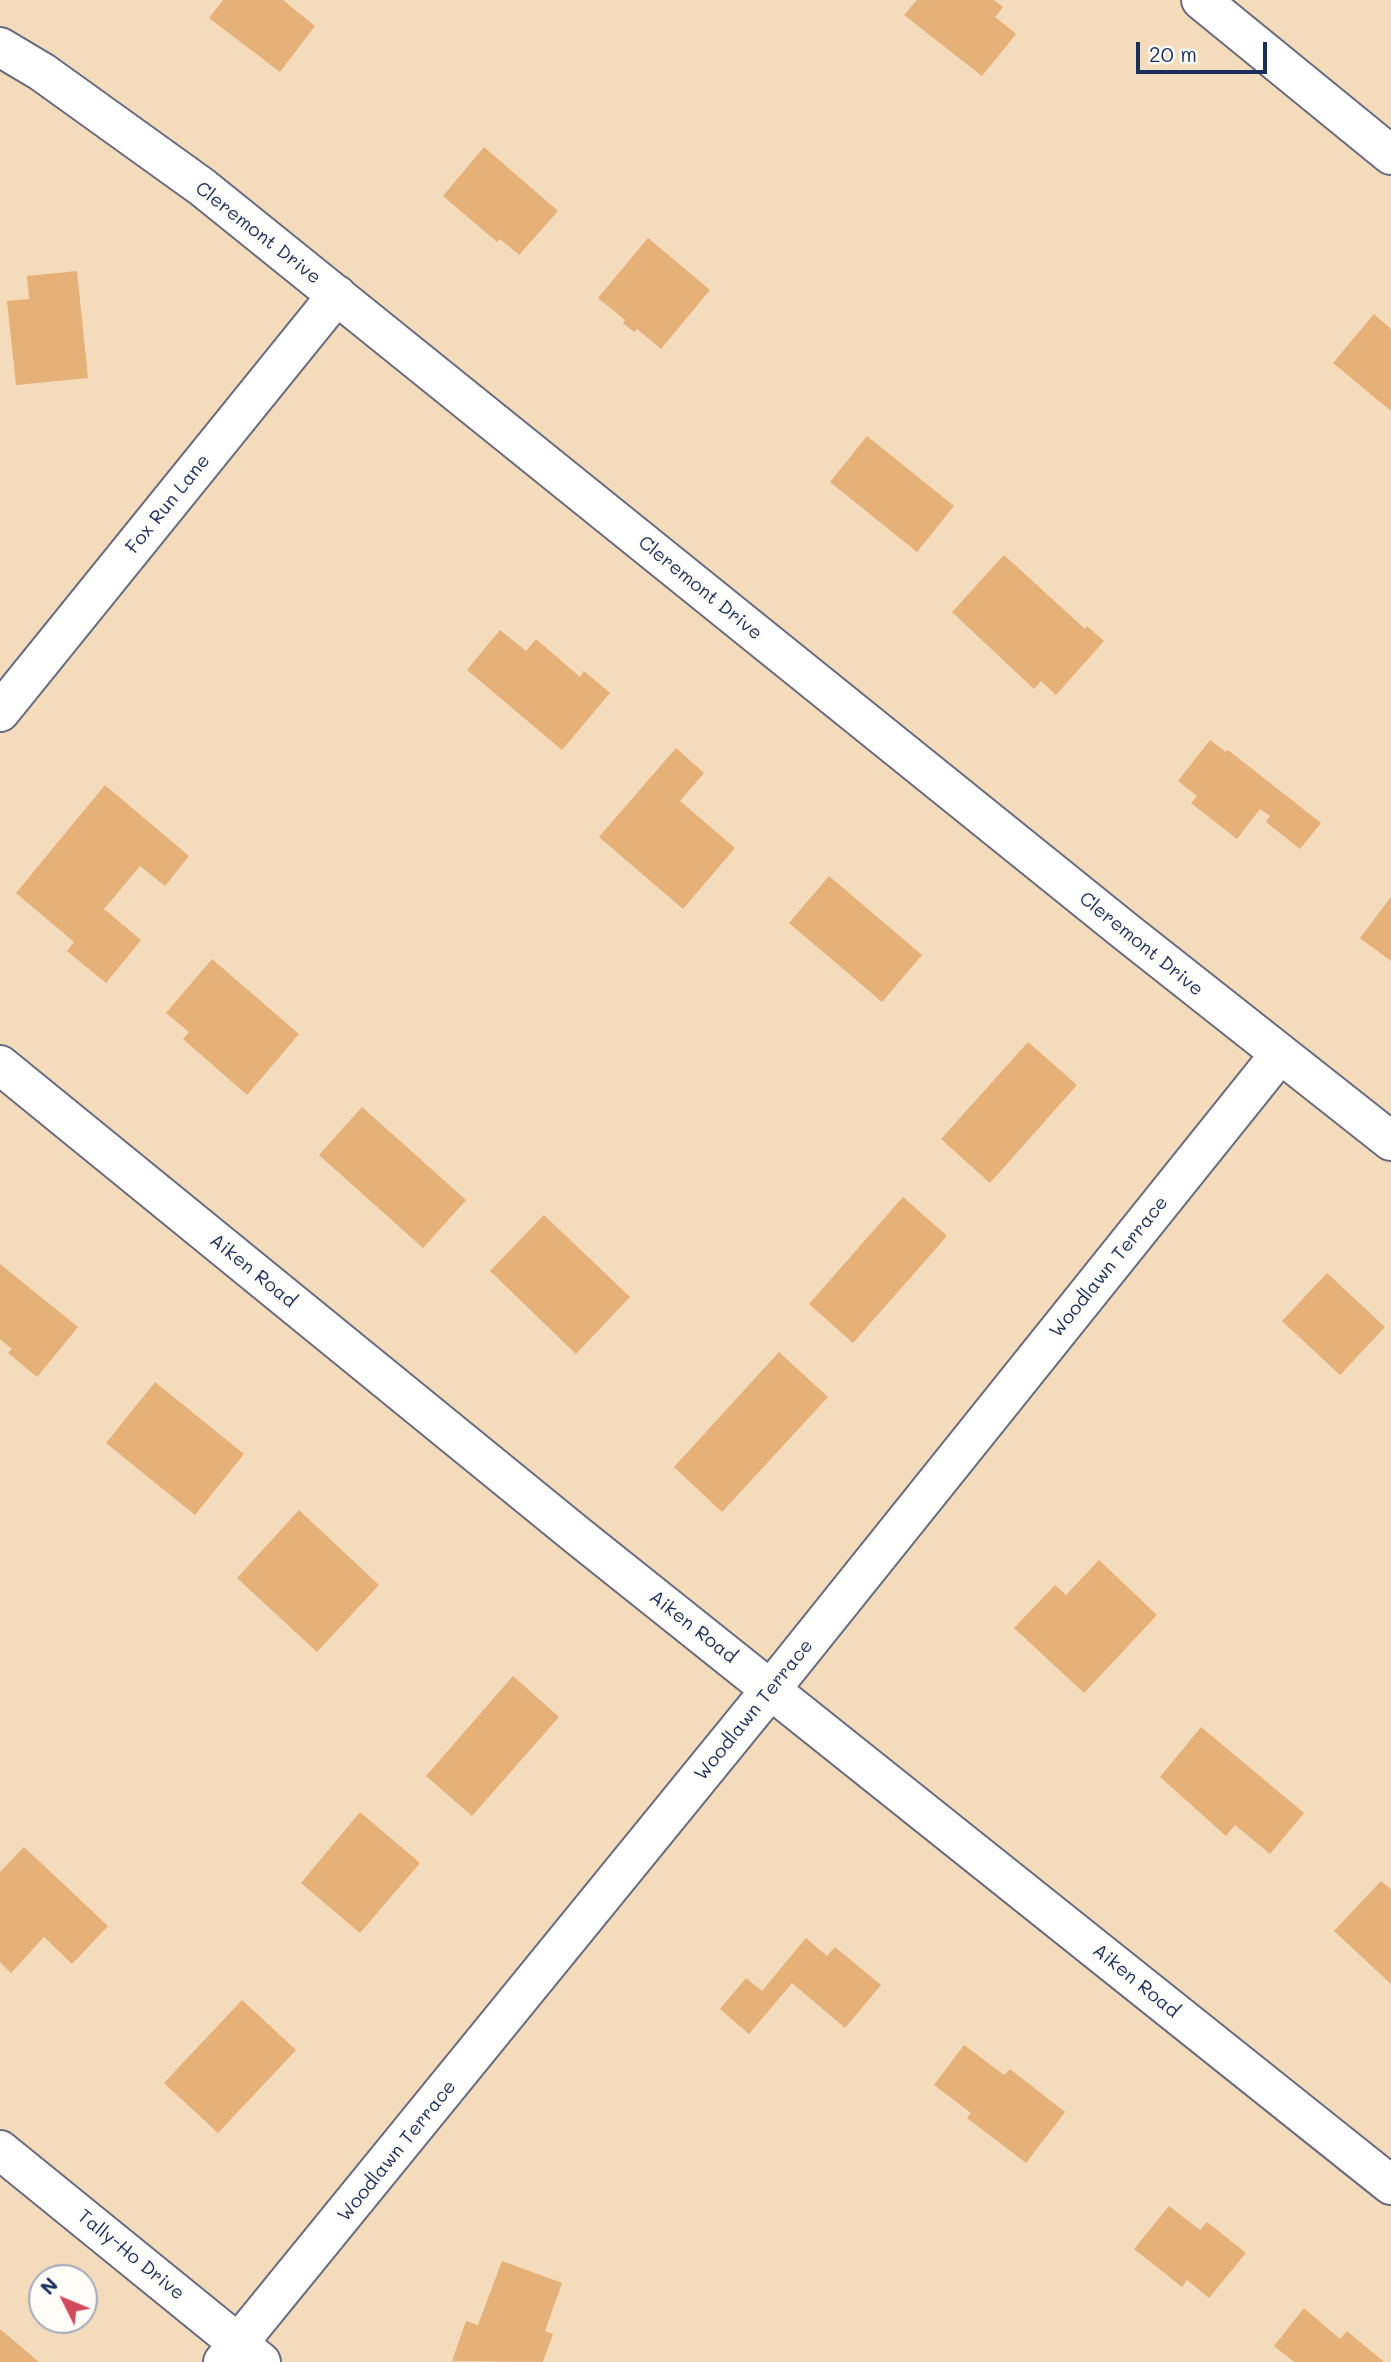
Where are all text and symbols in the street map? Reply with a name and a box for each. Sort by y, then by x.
scale bar [1139,28,1270,72]
text: 20 m [1149,40,1197,67]
street label: Cleremont Drive [191,177,325,289]
street label: Fox Run Lane [121,450,215,558]
street label: Cleremont Drive [633,531,767,645]
street label: Cleremont Drive [1074,887,1208,1001]
street label: Woodlawn Terrace [1045,1192,1173,1342]
street label: Aiken Road [205,1229,301,1313]
street label: Aiken Road [645,1586,741,1668]
street label: Woodlawn Terrace [690,1635,818,1785]
street label: Aiken Road [1088,1939,1184,2023]
street label: Woodlawn Terrace [333,2076,461,2226]
street label: Tally-Ho Drive [73,2205,189,2305]
north arrow [28,2264,98,2334]
text: N [35,2272,63,2300]

